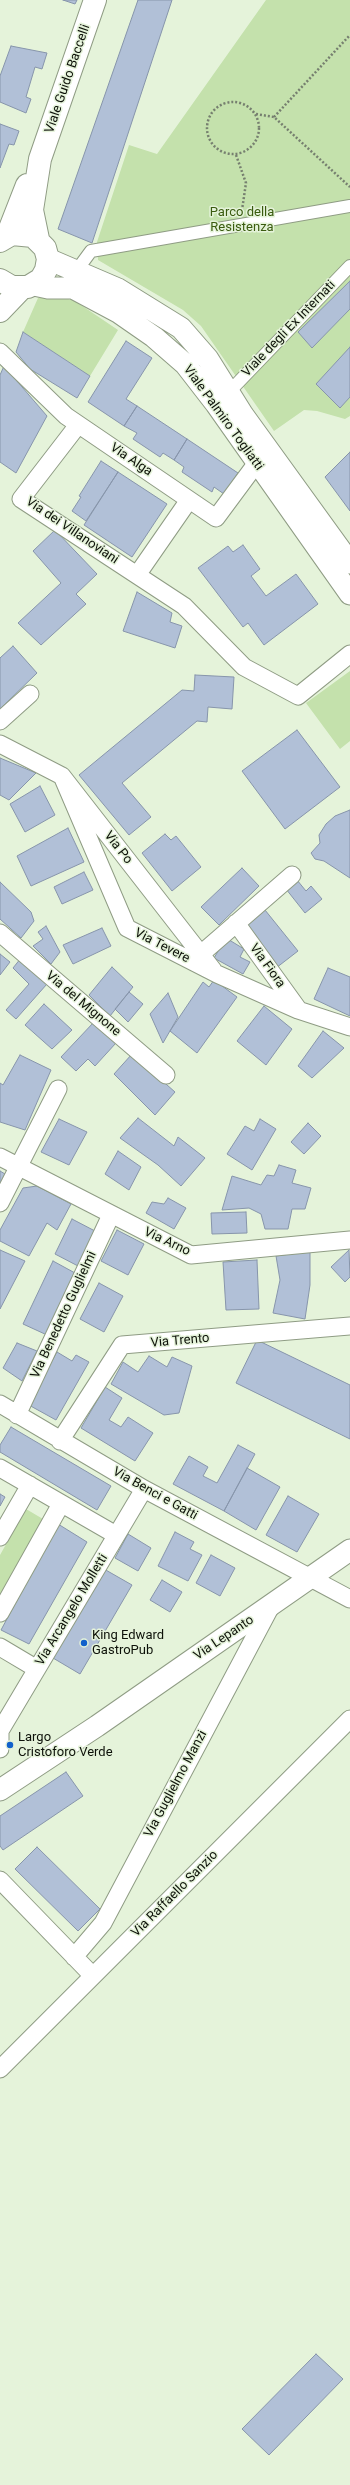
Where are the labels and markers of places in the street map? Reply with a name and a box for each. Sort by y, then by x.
place label: King Edward GastroPub [92,1628,164,1659]
marker: King Edward GastroPub [79,1638,89,1648]
place label: Largo Cristoforo Verde [18,1730,113,1761]
marker: Largo Cristoforo Verde [5,1740,15,1750]

